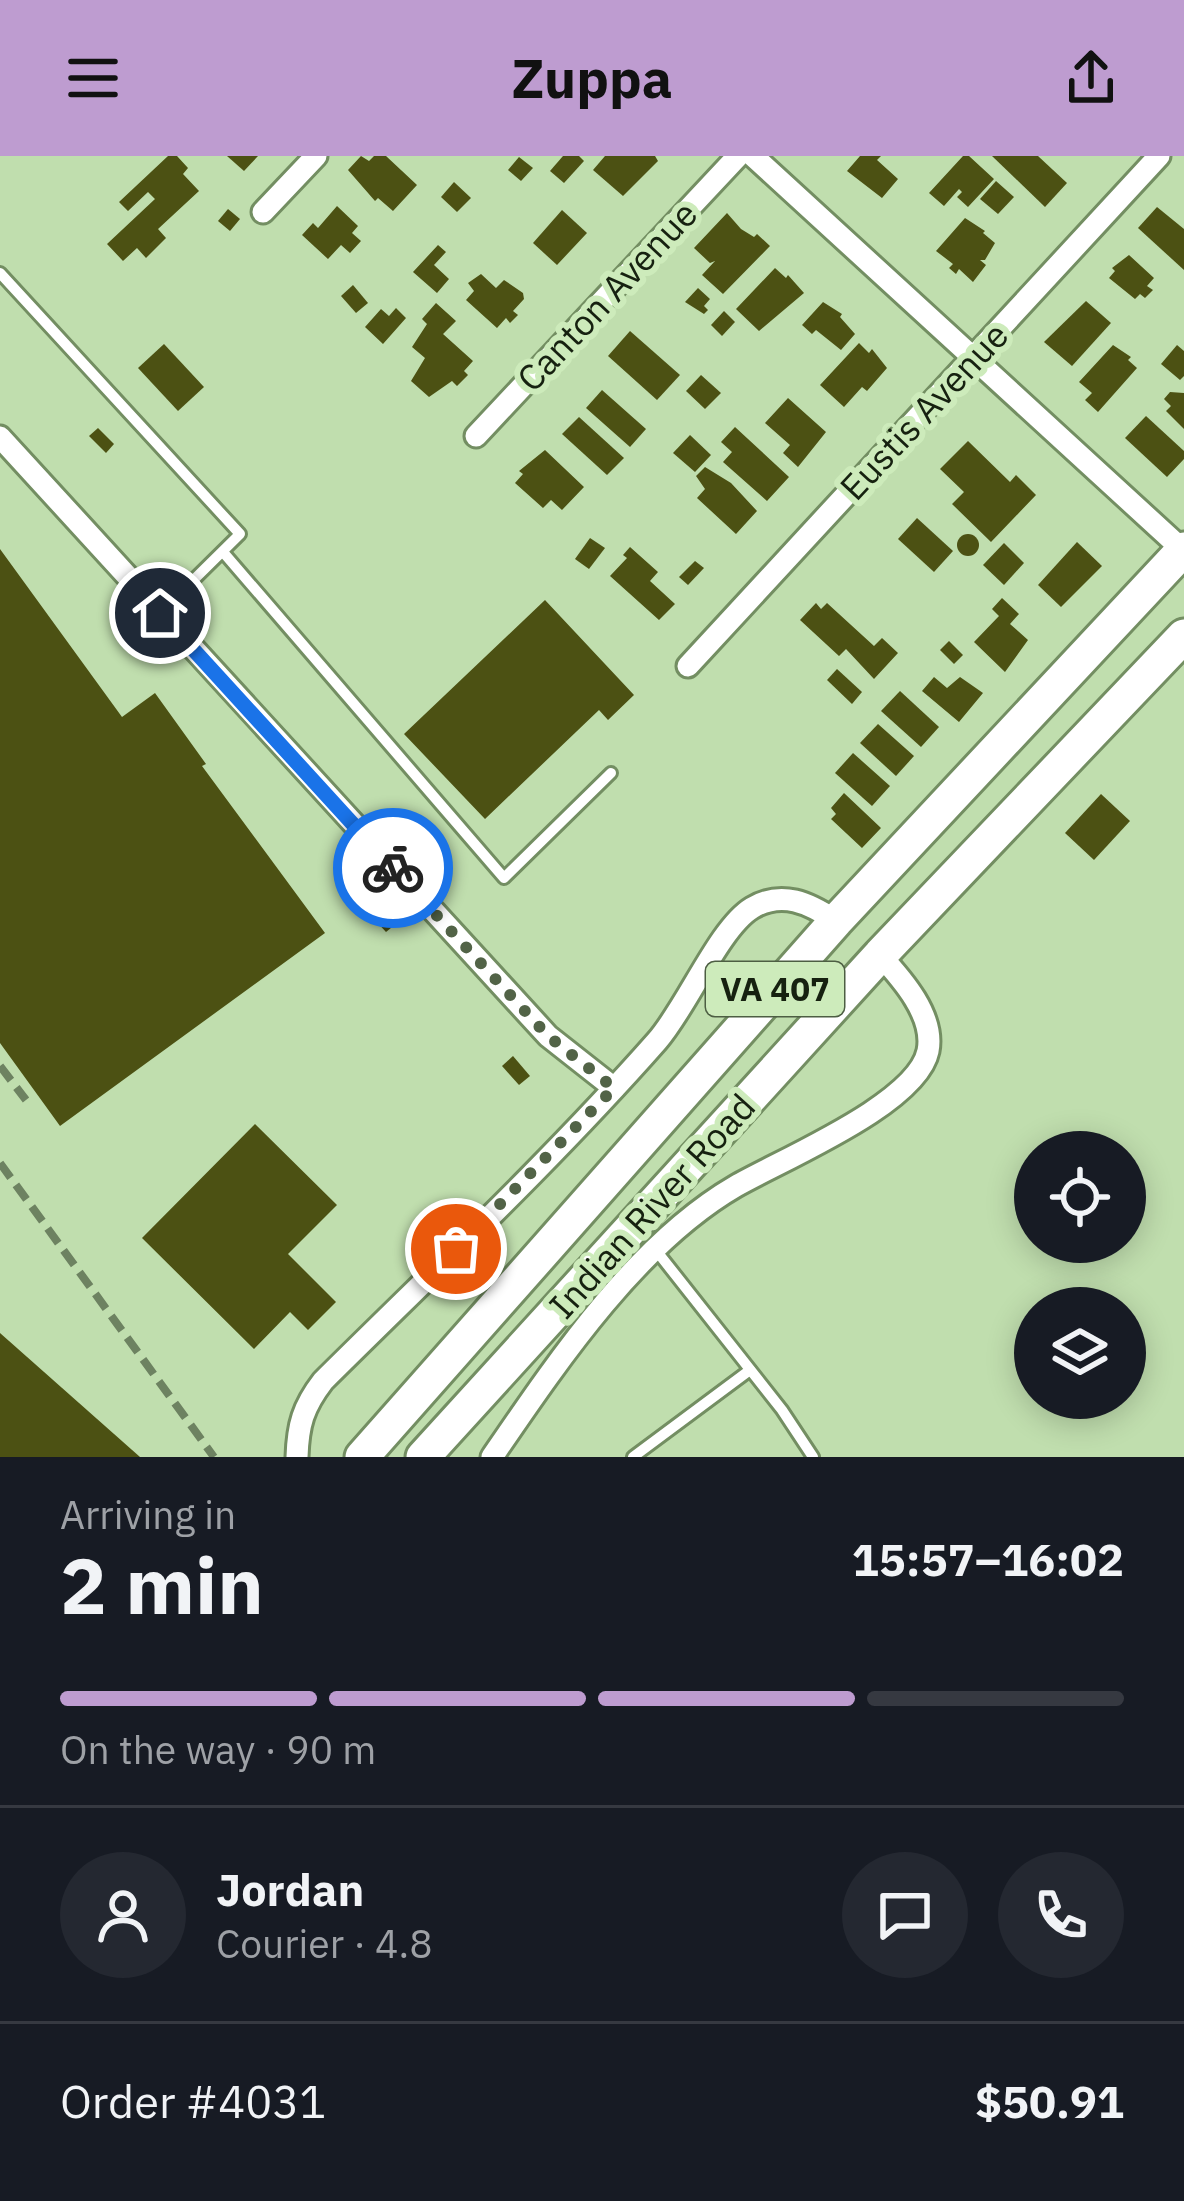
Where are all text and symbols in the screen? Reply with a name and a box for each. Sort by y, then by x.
text: Zuppa [511,43,673,113]
icon: menu [60,45,126,111]
icon: share [1058,45,1124,111]
street label: Canton Avenue [506,190,707,401]
street label: Eustis Avenue [829,312,1018,510]
pin [109,562,211,664]
icon: home [127,580,193,646]
courier [333,808,453,928]
icon: bike [360,835,426,901]
road number: VA 407 [706,962,844,1016]
street label: Indian River Road [538,1083,765,1328]
map controls [1014,1131,1146,1419]
button: locate [1014,1131,1146,1263]
pin [405,1198,507,1300]
icon: bag [423,1216,489,1282]
button: layers [1014,1287,1146,1419]
text: Arriving in [60,1489,236,1540]
text: 15:57–16:02 [852,1530,1124,1588]
text: 2 min [60,1534,264,1635]
text: On the way · 90 m [60,1724,376,1775]
button: person [60,1852,186,1978]
button: chat [842,1852,968,1978]
button: phone [998,1852,1124,1978]
text: Jordan [216,1860,364,1918]
text: Courier · 4.8 [216,1918,433,1969]
text: Order #4031 [60,2072,326,2130]
text: $50.91 [975,2072,1124,2130]

